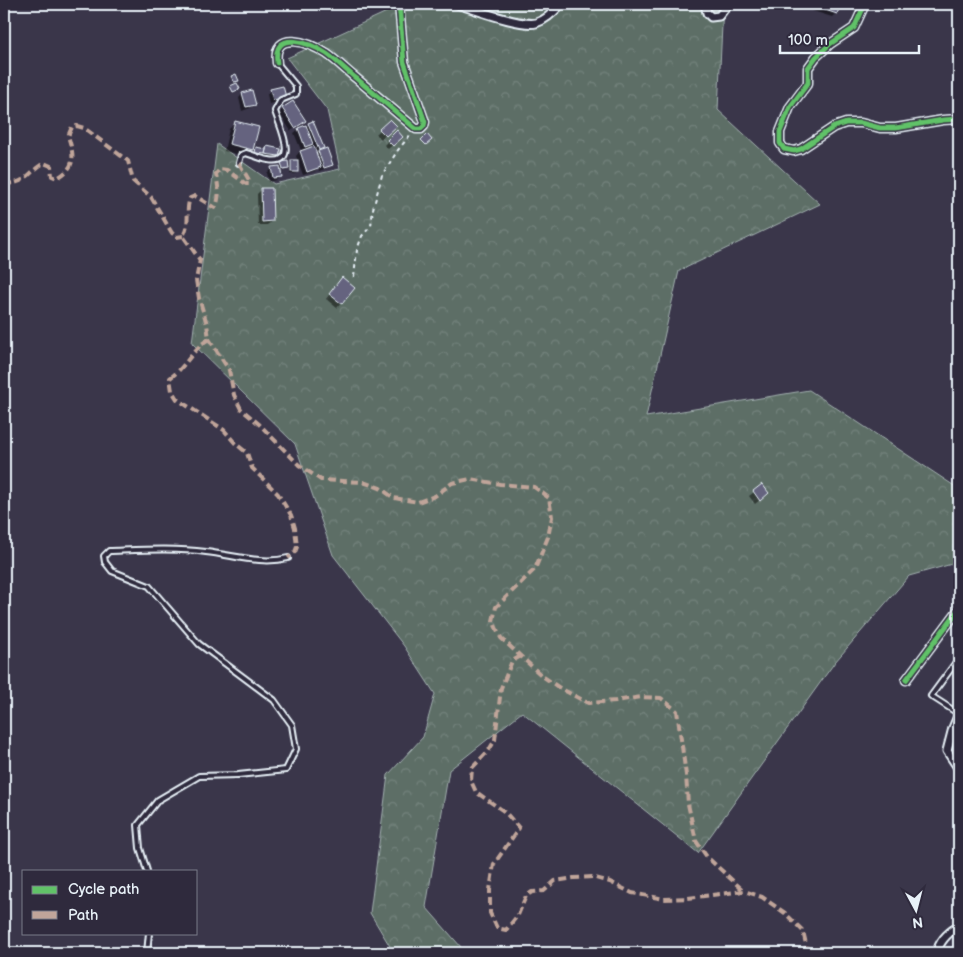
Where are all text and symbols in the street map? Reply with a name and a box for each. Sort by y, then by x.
scale bar [780,22,919,54]
text: 100 m [788,31,828,50]
legend [22,870,198,934]
text: Cycle path [68,880,139,899]
north arrow [890,884,940,934]
text: Path [68,906,98,925]
text: N [911,913,924,931]

